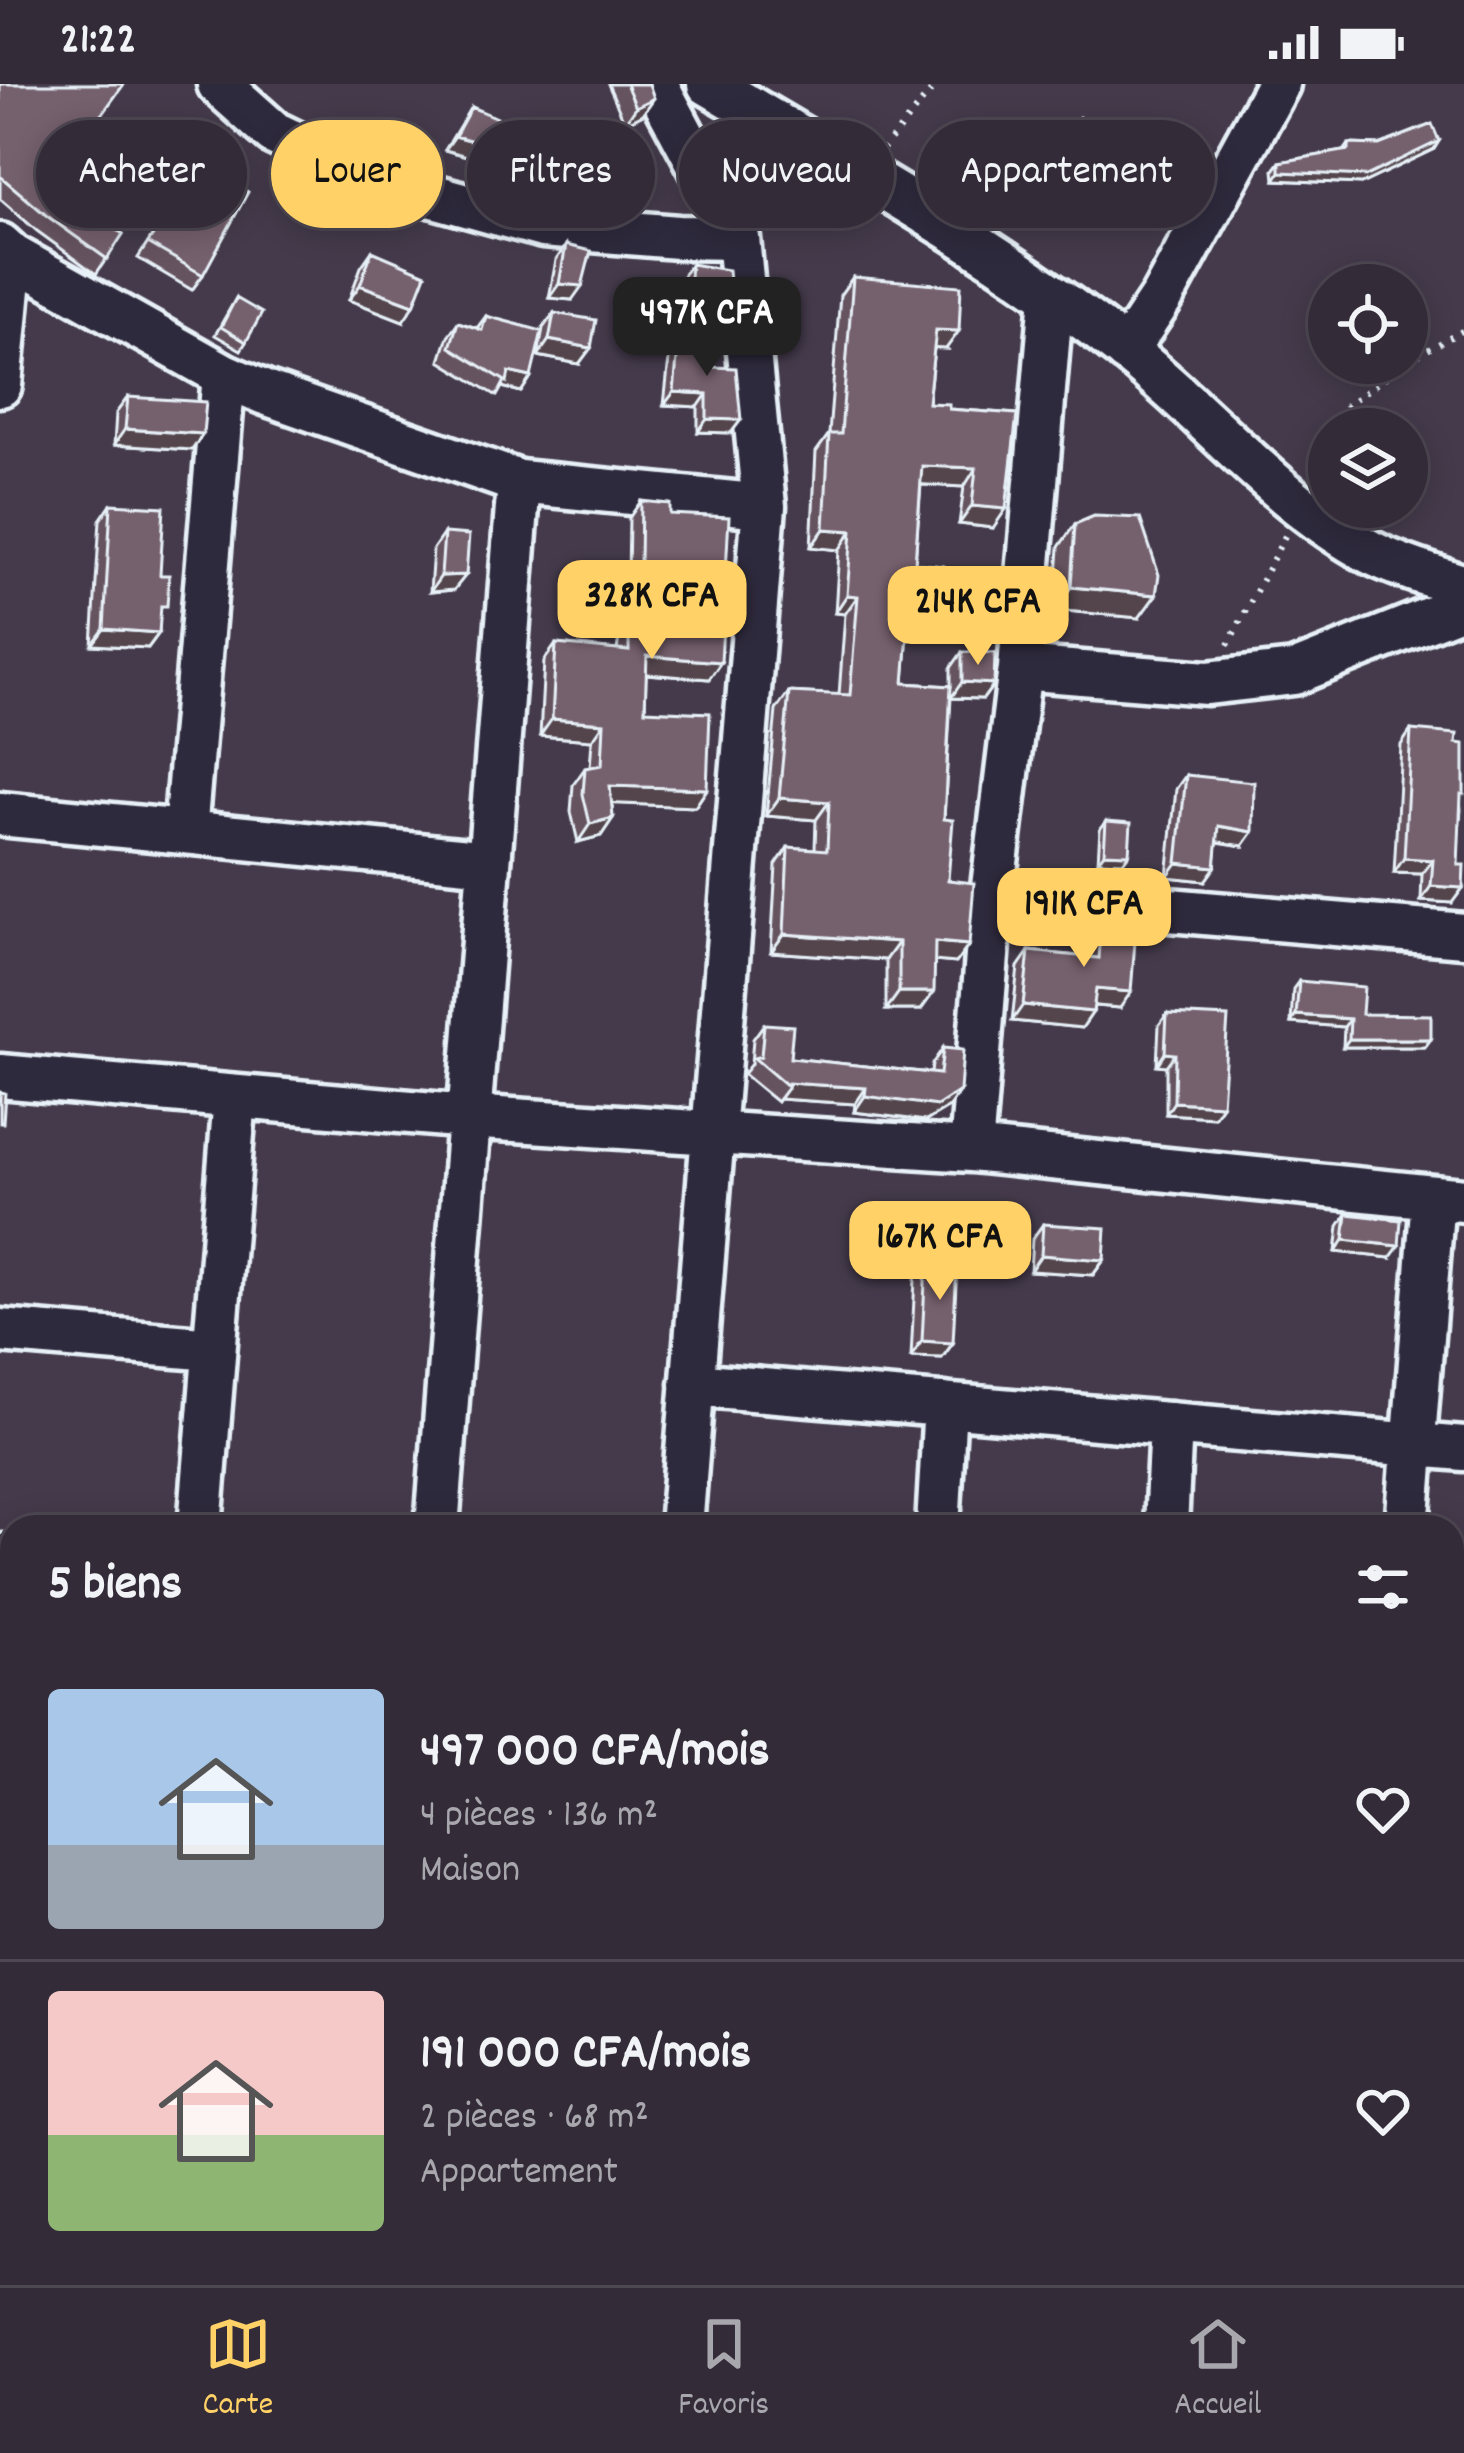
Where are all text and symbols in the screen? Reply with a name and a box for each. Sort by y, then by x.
text: 21:22 [60,10,136,74]
chip: Acheter [36,120,247,228]
chip: Louer [271,120,443,228]
chip: Filtres [467,120,655,228]
chip: Nouveau [679,120,894,228]
chip: Appartement [918,120,1215,228]
map controls [1308,264,1428,528]
button: locate [1308,264,1428,384]
pin: 497K CFA [583,277,831,379]
text: 497K CFA [640,288,774,343]
button: layers [1308,408,1428,528]
pin: 328K CFA [528,560,776,662]
pin: 214K CFA [854,566,1102,668]
text: 328K CFA [585,571,719,626]
text: 214K CFA [915,577,1041,632]
pin: 191K CFA [960,868,1208,970]
text: 191K CFA [1024,879,1144,934]
pin: 167K CFA [816,1201,1064,1303]
text: 167K CFA [876,1212,1004,1267]
text: 5 biens [48,1551,182,1623]
icon: filters [1350,1554,1416,1620]
text: 497 000 CFA/mois [420,1718,770,1790]
icon: home [144,1737,288,1881]
icon: heart [1350,1776,1416,1842]
text: 4 pièces · 136 m² [420,1790,658,1845]
text: Maison [420,1845,520,1900]
text: 191 000 CFA/mois [420,2020,751,2092]
icon: home [144,2039,288,2183]
icon: heart [1350,2078,1416,2144]
text: 2 pièces · 68 m² [420,2092,649,2147]
text: Appartement [420,2147,618,2202]
tab: Carte [203,2311,273,2430]
tab: Favoris [678,2311,769,2430]
tab: Accueil [1174,2311,1261,2430]

